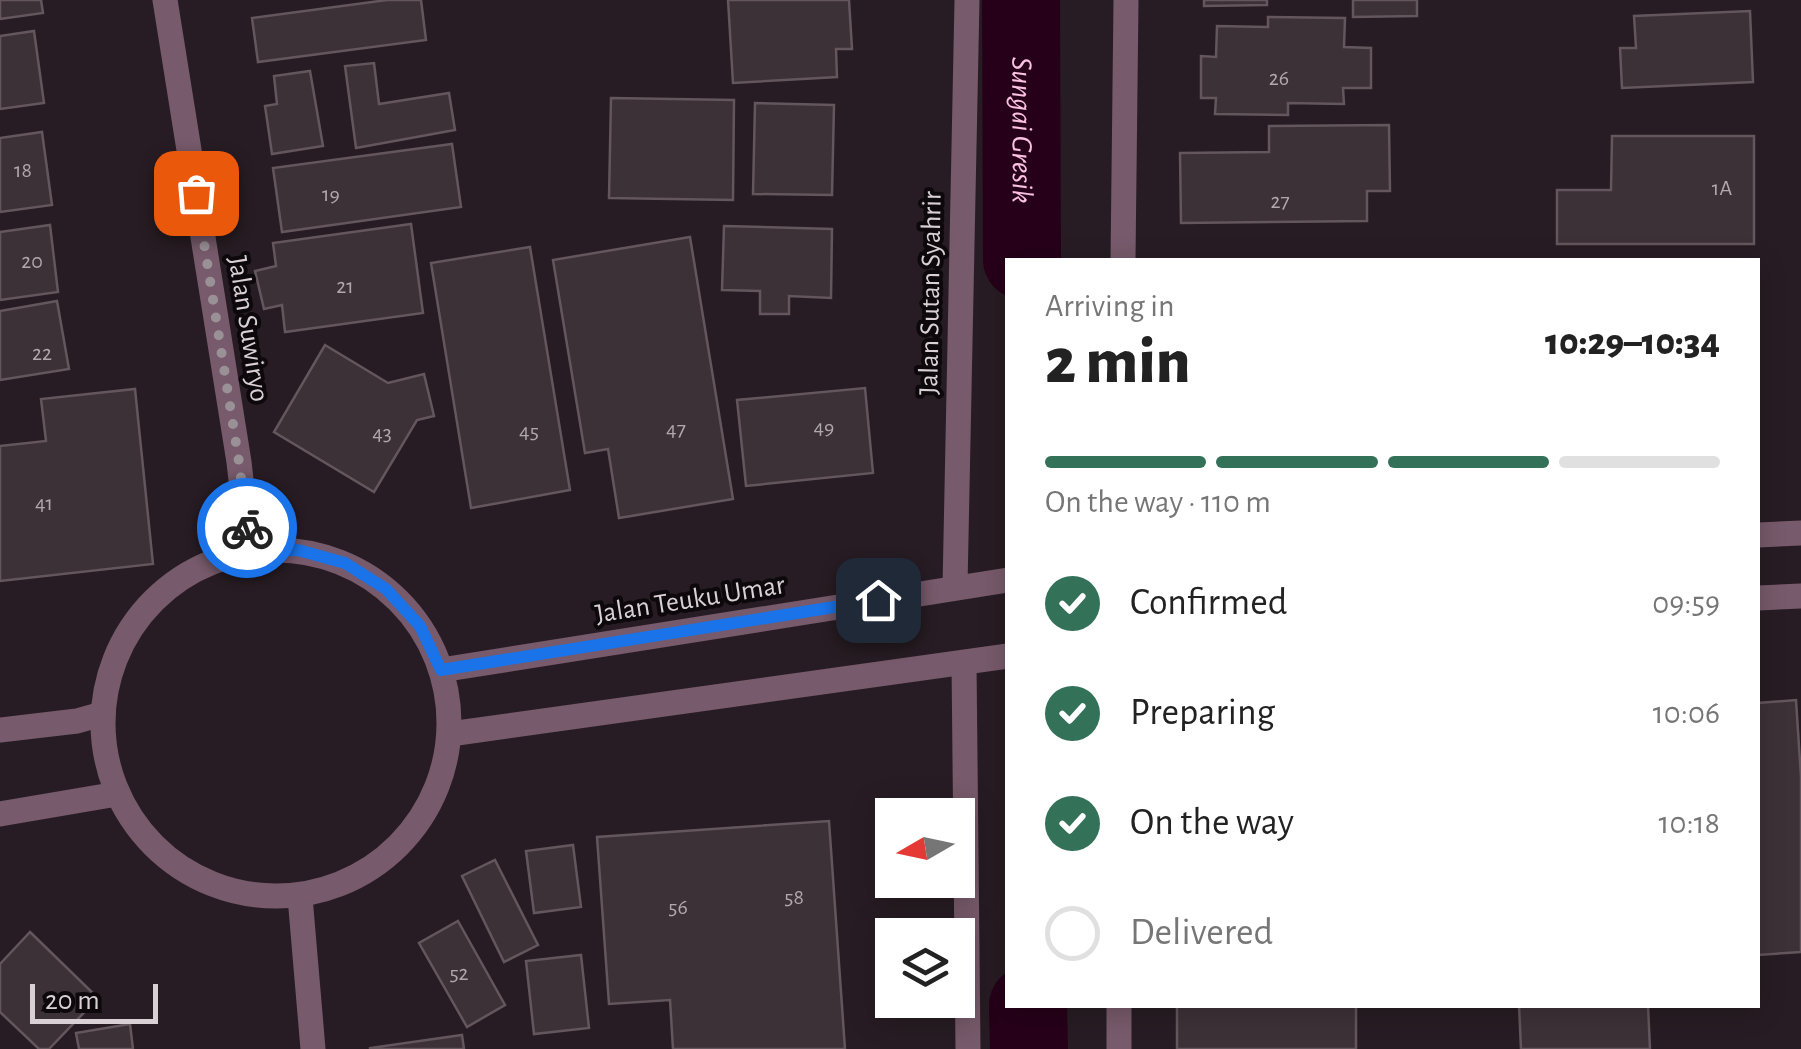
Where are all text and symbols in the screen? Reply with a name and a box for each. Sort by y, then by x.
water label: Sungai Gresik [1006,57,1037,204]
house number: 26 [1269,67,1289,89]
pin [154,151,239,236]
house number: 18 [14,159,32,181]
icon: bag [169,166,224,221]
house number: 1A [1712,177,1732,199]
house number: 19 [322,183,340,205]
house number: 27 [1270,190,1290,212]
street label: Jalan Sutan Syahrir [915,191,947,395]
house number: 20 [21,250,43,272]
street label: Jalan Suwiryo [223,254,273,404]
house number: 21 [336,275,354,297]
text: Arriving in [1045,290,1174,322]
text: 10:29–10:34 [1545,324,1720,362]
text: 2 min [1045,330,1191,395]
house number: 22 [32,342,52,364]
house number: 49 [814,416,834,438]
house number: 47 [666,418,686,440]
house number: 45 [519,420,539,442]
house number: 43 [372,422,392,444]
courier [197,478,297,578]
text: On the way · 110 m [1045,486,1271,518]
house number: 41 [35,492,53,514]
icon: bike [220,501,275,556]
pin [836,558,921,643]
street label: Jalan Teuku Umar [593,571,787,629]
icon: home [851,573,906,628]
icon: check [1045,576,1100,631]
text: Confirmed [1130,584,1287,622]
text: 09:59 [1652,587,1720,619]
icon: check [1045,686,1100,741]
text: Preparing [1130,694,1275,732]
text: 10:06 [1653,697,1720,729]
icon: check [1045,796,1100,851]
north arrow [875,798,975,898]
map controls [875,798,975,1018]
text: On the way [1130,804,1294,842]
text: 10:18 [1659,807,1720,839]
house number: 58 [784,886,804,908]
house number: 56 [668,896,688,918]
text: Delivered [1130,914,1273,952]
button: layers [875,918,975,1018]
house number: 52 [449,962,469,984]
scale bar [30,979,158,1024]
text: 20 m [45,987,100,1015]

